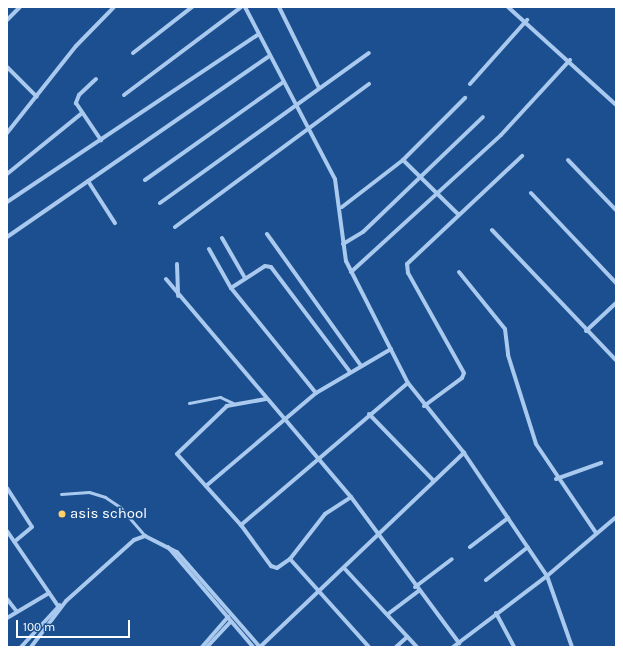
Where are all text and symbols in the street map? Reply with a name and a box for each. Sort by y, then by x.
place label: asis school [70,505,147,523]
marker: asis school [57,509,67,519]
scale bar [18,612,132,638]
text: 100 m [23,620,55,634]

